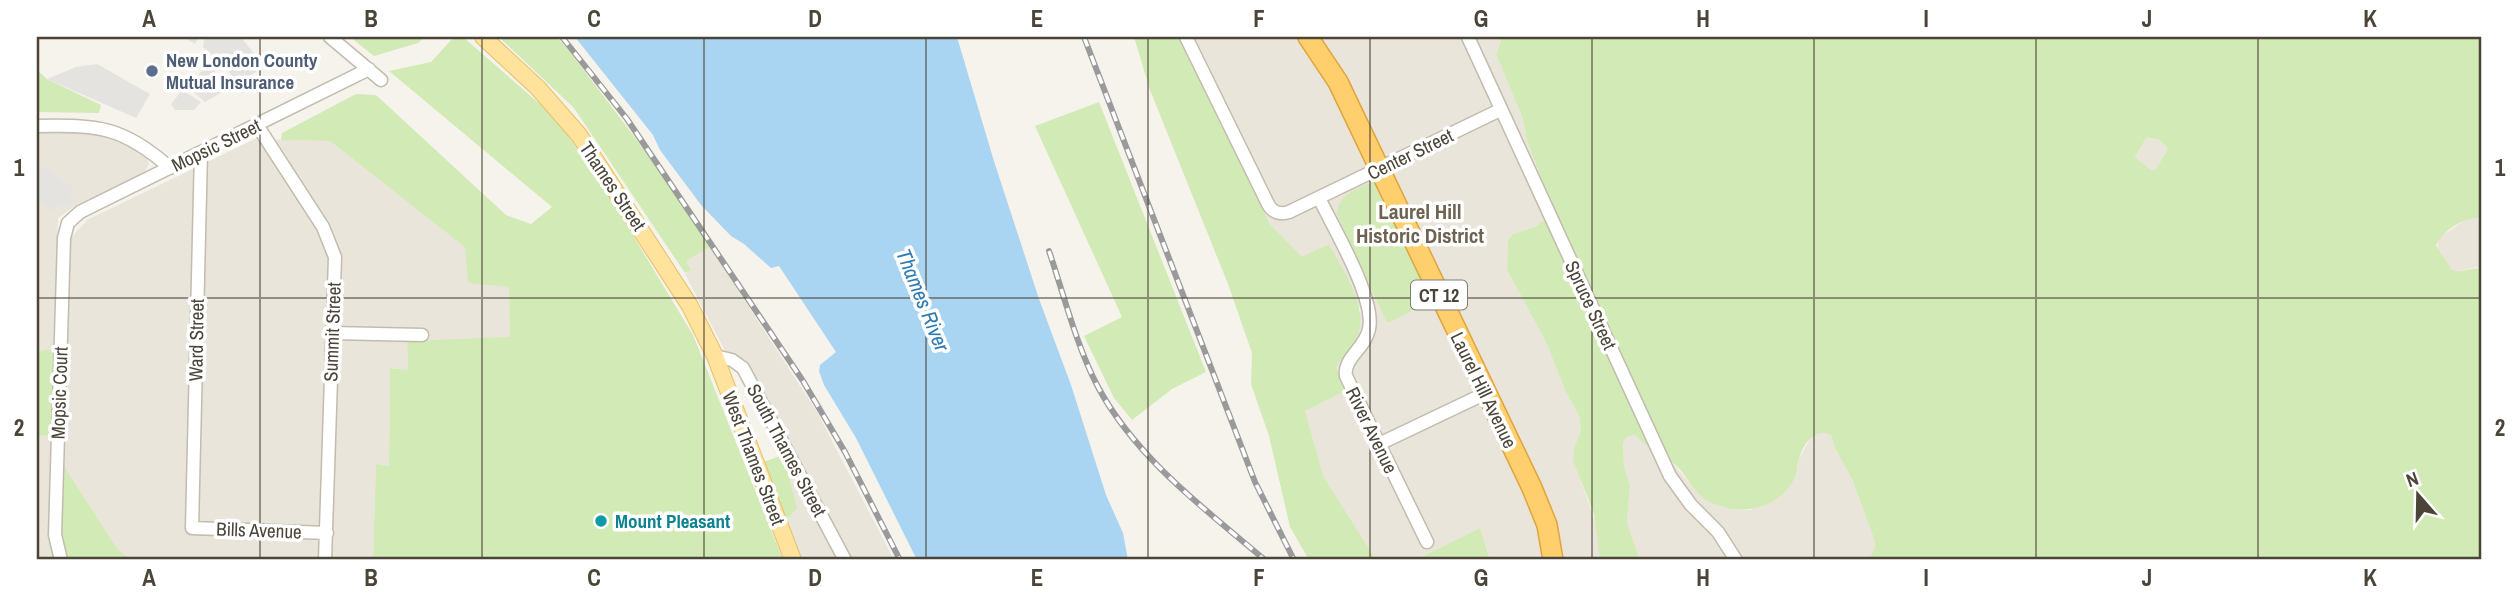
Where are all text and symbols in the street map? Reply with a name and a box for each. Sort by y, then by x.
text: A [142,3,156,34]
text: B [364,3,378,34]
text: C [587,3,601,34]
text: D [808,3,822,34]
text: E [1031,3,1043,34]
text: F [1253,3,1265,34]
text: G [1474,3,1488,34]
text: H [1696,3,1710,34]
text: I [1923,3,1929,34]
text: J [2142,3,2152,34]
text: K [2363,3,2377,34]
place label: New London County Mutual Insurance [166,47,318,95]
marker: New London County Mutual Insurance [144,63,160,79]
street label: Mopsic Street [167,112,265,178]
street label: Center Street [1363,122,1458,186]
street label: Thames Street [574,136,653,236]
text: 1 [14,152,25,183]
text: 1 [2495,152,2506,183]
district label: Laurel Hill Historic District [1356,197,1484,250]
water label: Thames River [889,244,957,357]
street label: Spruce Street [1559,256,1623,354]
street label: Summit Street [317,281,347,382]
road number: CT 12 [1411,281,1467,310]
street label: Ward Street [182,298,210,382]
street label: Laurel Hill Avenue [1445,328,1523,452]
street label: Mopsic Court [44,346,74,440]
street label: South Thames Street [741,379,833,522]
street label: River Avenue [1340,382,1404,478]
street label: West Thames Street [717,387,792,529]
text: 2 [14,412,24,443]
text: 2 [2495,412,2505,443]
north arrow [2382,461,2452,530]
text: N [2402,465,2422,493]
place label: Mount Pleasant [615,508,730,534]
marker: Mount Pleasant [593,513,609,529]
street label: Bills Avenue [216,516,302,544]
text: A [142,562,156,593]
text: B [364,562,378,593]
text: C [587,562,601,593]
text: D [808,562,822,593]
text: E [1031,562,1043,593]
text: F [1253,562,1265,593]
text: G [1474,562,1488,593]
text: H [1696,562,1710,593]
text: I [1923,562,1929,593]
text: J [2142,562,2152,593]
text: K [2363,562,2377,593]

